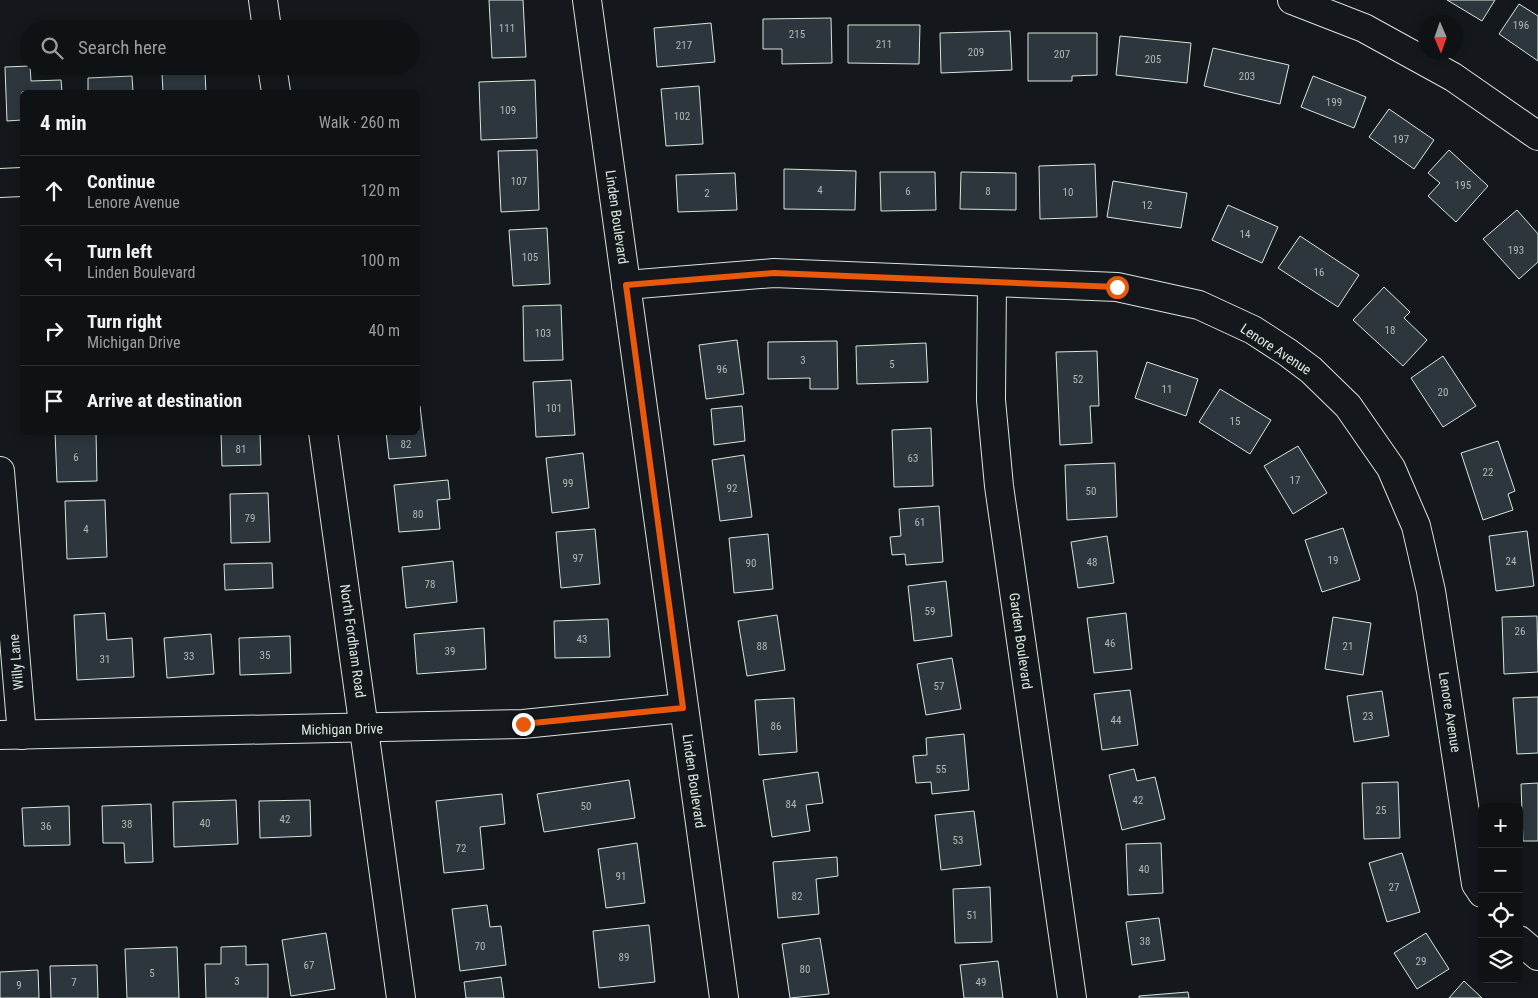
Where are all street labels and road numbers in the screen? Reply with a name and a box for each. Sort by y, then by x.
street label: Linden Boulevard [602,169,632,265]
street label: Lenore Avenue [1238,320,1315,378]
street label: North Fordham Road [337,583,369,699]
street label: Garden Boulevard [1006,592,1036,690]
street label: Willy Lane [6,633,26,691]
street label: Lenore Avenue [1436,671,1464,754]
street label: Michigan Drive [301,720,383,738]
street label: Linden Boulevard [679,733,709,829]

